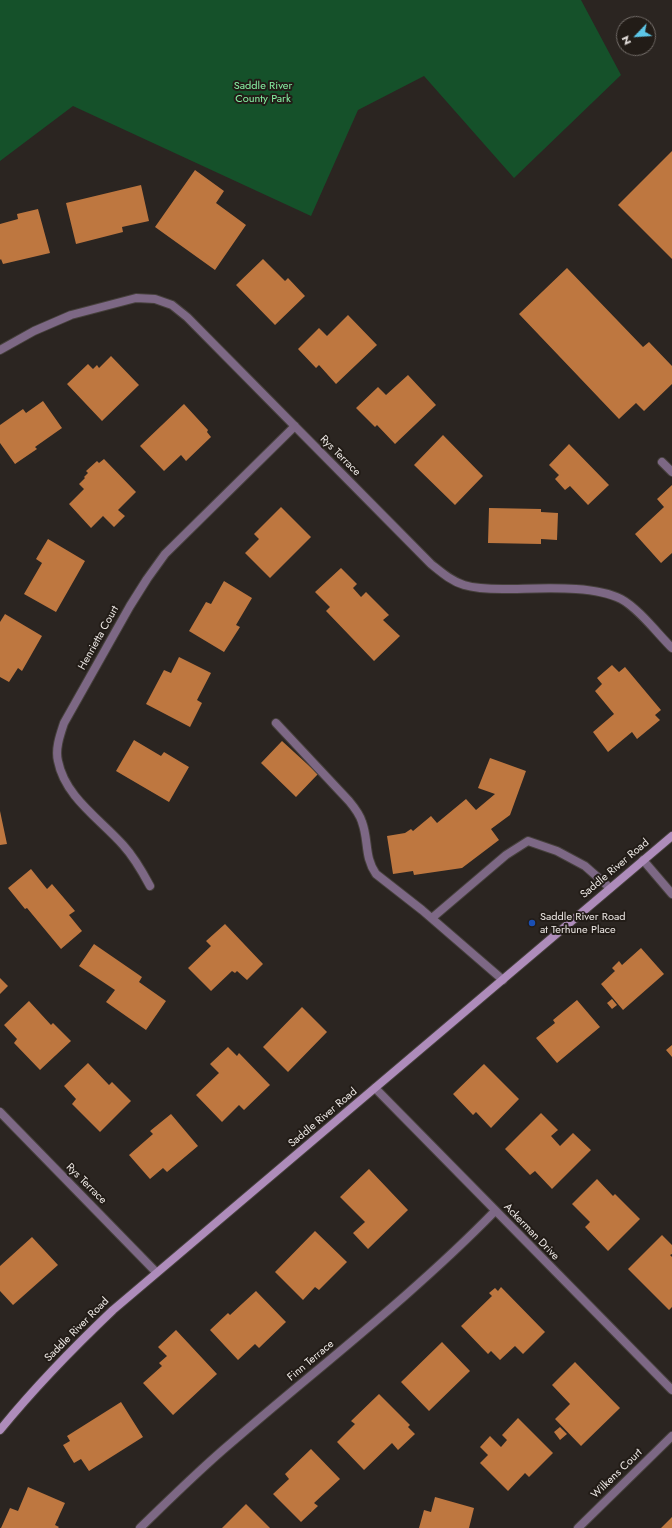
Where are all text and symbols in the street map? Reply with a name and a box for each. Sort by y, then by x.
north arrow [616,16,656,56]
text: N [617,33,635,48]
park label: Saddle River County Park [234,79,292,105]
street label: Rys Terrace [317,433,363,479]
street label: Henrietta Court [76,604,122,672]
street label: Saddle River Road [578,836,652,902]
place label: Saddle River Road at Terhune Place [540,910,626,936]
marker: Saddle River Road at Terhune Place [527,918,537,928]
street label: Saddle River Road [286,1085,360,1151]
street label: Rys Terrace [63,1161,109,1207]
street label: Ackerman Drive [501,1201,561,1263]
street label: Saddle River Road [42,1295,112,1365]
street label: Finn Terrace [285,1338,337,1384]
street label: Wilkens Court [589,1446,645,1502]

